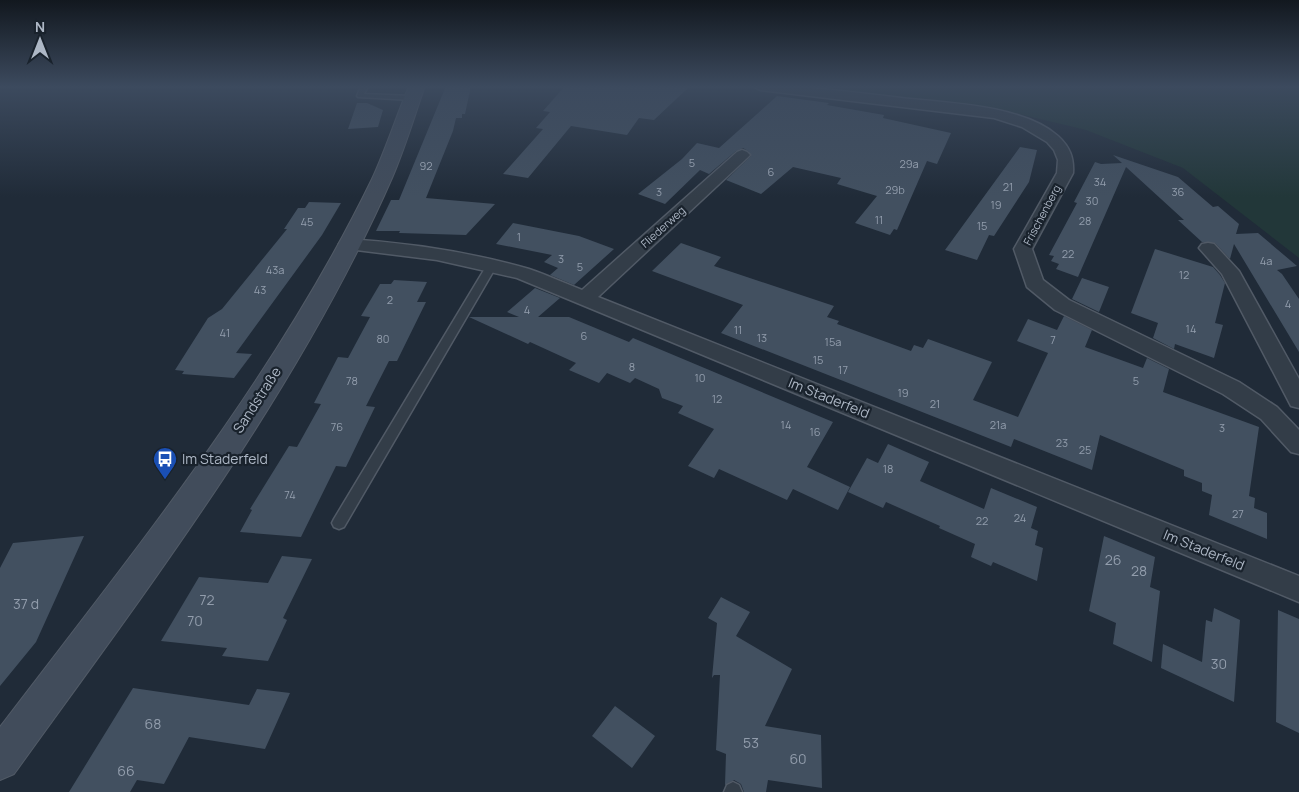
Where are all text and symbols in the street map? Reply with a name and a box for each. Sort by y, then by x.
north arrow [15,15,65,65]
text: N [35,17,45,36]
house number: 5 [689,155,695,170]
house number: 29a [899,156,919,171]
house number: 92 [419,158,433,173]
house number: 6 [768,164,775,179]
house number: 34 [1094,174,1106,189]
house number: 21 [1003,179,1013,194]
house number: 29b [885,182,905,197]
street label: Frischenberg [1019,182,1064,248]
house number: 3 [656,184,662,199]
house number: 36 [1172,184,1185,199]
house number: 30 [1086,193,1098,208]
house number: 19 [990,197,1002,212]
street label: Fliederweg [637,203,688,251]
house number: 11 [875,212,883,227]
house number: 28 [1079,213,1091,228]
house number: 45 [301,214,313,229]
house number: 15 [977,218,987,233]
house number: 1 [517,229,521,244]
house number: 22 [1062,246,1074,261]
house number: 3 [558,251,564,266]
house number: 4a [1260,253,1272,268]
house number: 5 [577,259,583,274]
house number: 43a [266,262,284,277]
house number: 12 [1179,267,1189,282]
house number: 43 [254,282,266,297]
house number: 2 [387,292,393,307]
house number: 4 [1285,296,1291,311]
house number: 4 [524,302,530,317]
house number: 14 [1186,321,1196,336]
house number: 11 [734,322,742,337]
house number: 41 [220,325,230,340]
house number: 6 [581,328,588,343]
house number: 13 [757,330,767,345]
house number: 80 [376,331,390,346]
house number: 7 [1050,332,1056,347]
house number: 15a [825,334,841,349]
house number: 15 [813,352,823,367]
house number: 8 [629,359,635,374]
house number: 17 [838,362,848,377]
street label: Sandstraße [228,363,285,436]
house number: 10 [694,370,706,385]
house number: 78 [346,373,358,388]
street label: Im Staderfeld [786,373,873,422]
house number: 5 [1133,373,1139,388]
house number: 19 [897,385,909,400]
house number: 12 [712,391,722,406]
house number: 21 [930,396,940,411]
house number: 14 [781,417,791,432]
house number: 21a [990,417,1006,432]
house number: 76 [331,419,343,434]
house number: 3 [1219,420,1225,435]
house number: 16 [809,424,821,439]
house number: 23 [1056,435,1068,450]
house number: 25 [1079,442,1091,457]
bus stop icon: Im Staderfeld [152,446,178,480]
place label: Im Staderfeld [182,449,268,468]
house number: 18 [883,461,893,476]
house number: 74 [284,487,296,502]
house number: 27 [1232,506,1244,521]
house number: 24 [1014,510,1026,525]
house number: 22 [976,513,988,528]
street label: Im Staderfeld [1161,525,1248,574]
house number: 26 [1105,550,1121,569]
house number: 28 [1131,561,1147,580]
house number: 72 [199,590,215,609]
house number: 37 d [13,594,39,613]
house number: 70 [187,611,203,630]
house number: 30 [1211,654,1227,673]
house number: 68 [145,714,161,733]
house number: 53 [743,733,759,752]
house number: 60 [789,749,807,768]
house number: 66 [117,761,135,780]

